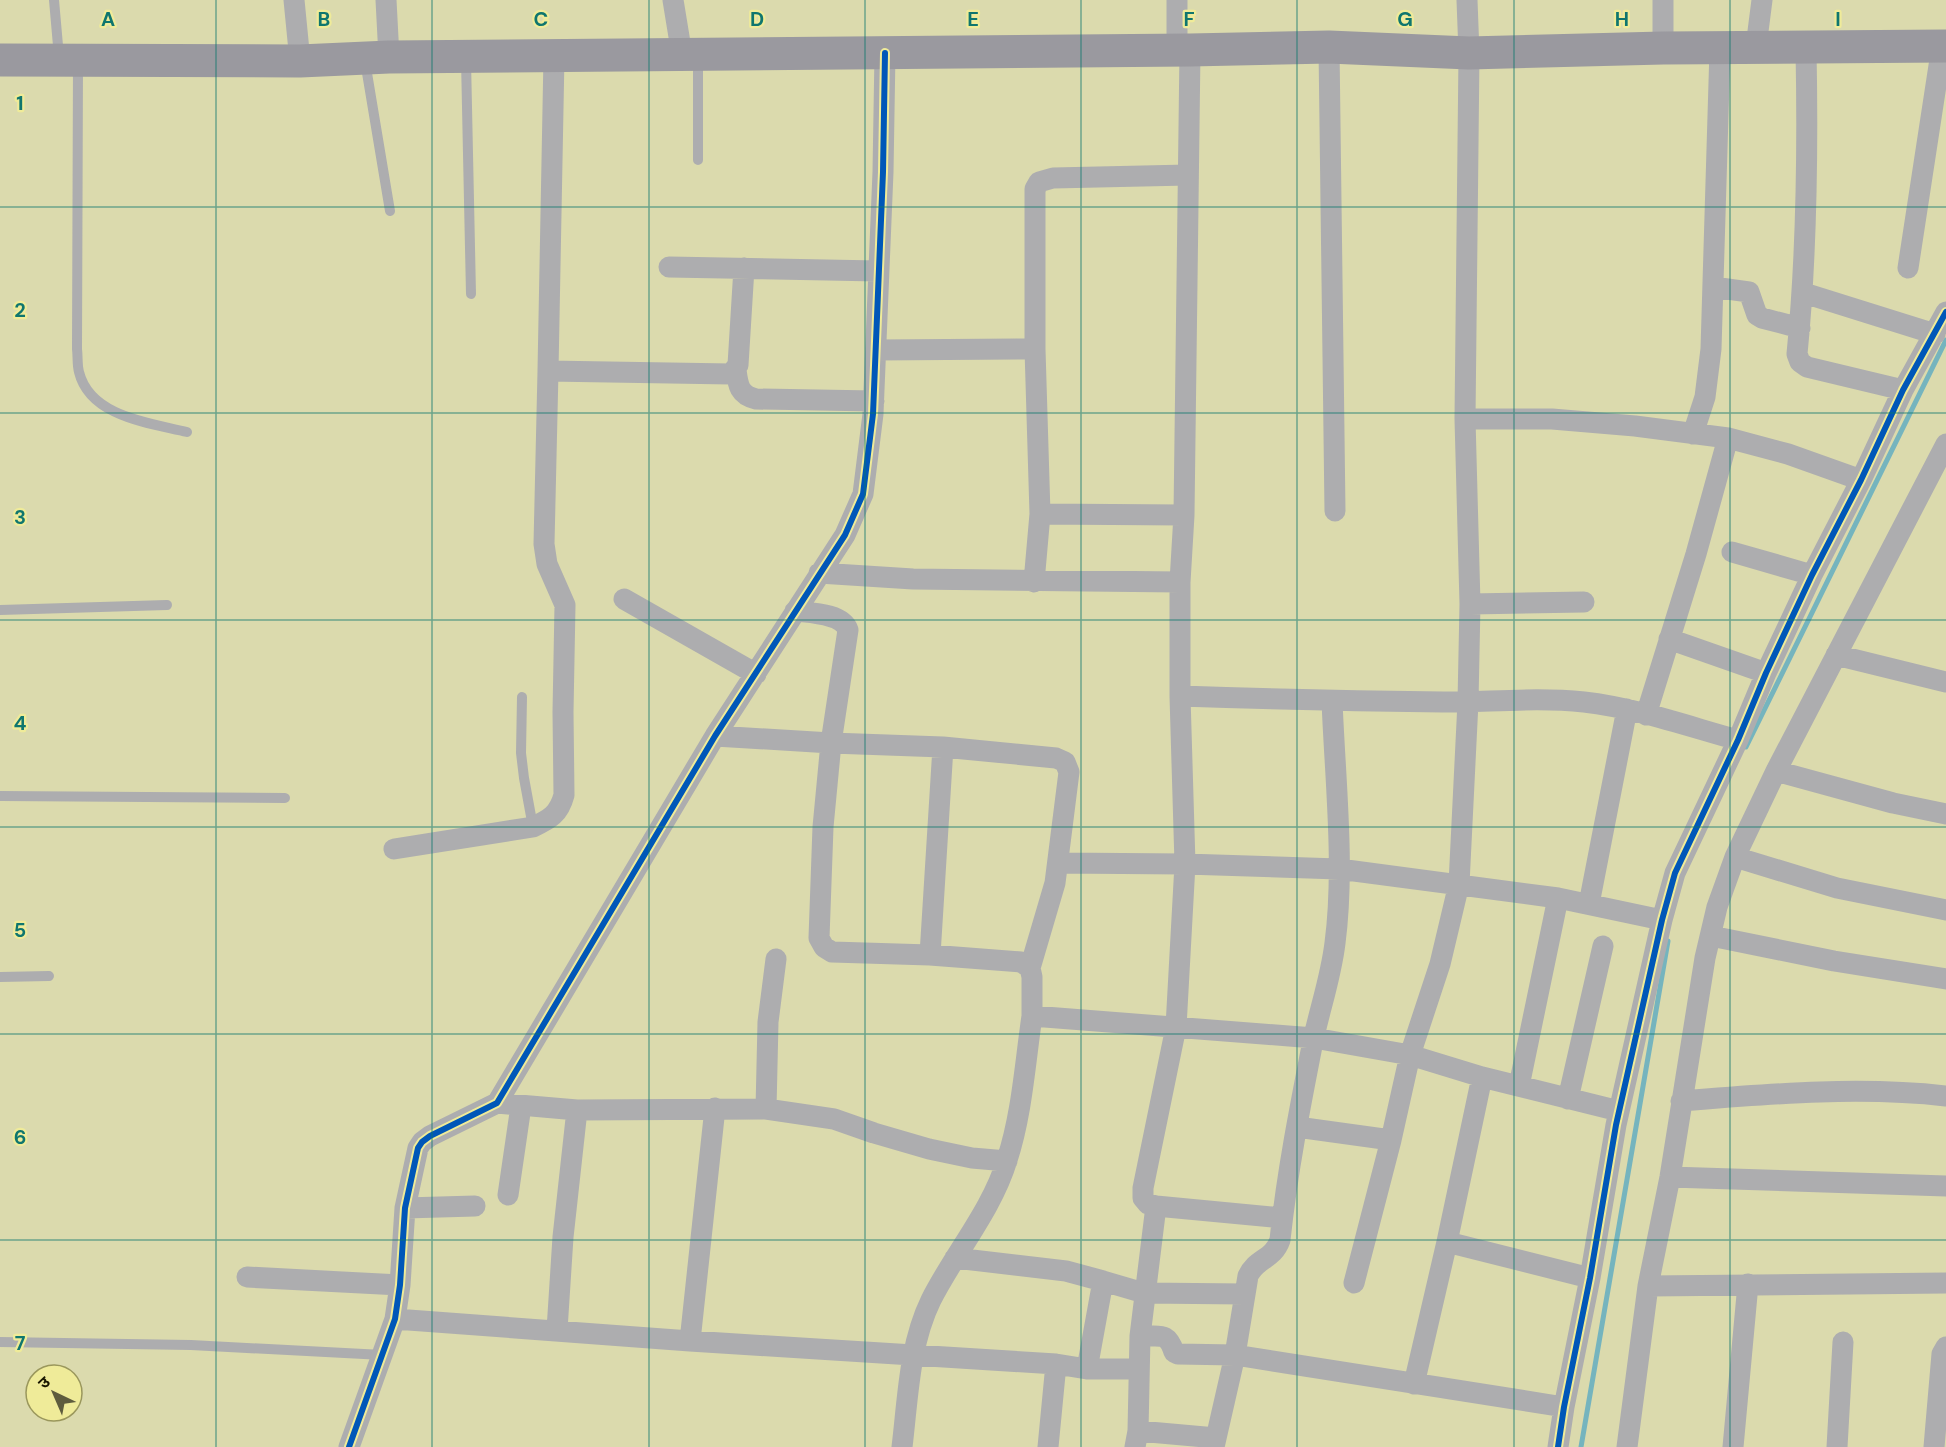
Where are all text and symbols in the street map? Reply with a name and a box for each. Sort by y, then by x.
text: A [101,6,115,32]
text: B [318,6,330,32]
text: C [534,6,548,32]
text: D [750,6,764,32]
text: E [967,6,979,32]
text: F [1183,6,1195,32]
text: G [1397,6,1413,32]
text: H [1615,6,1629,32]
text: I [1835,6,1841,32]
text: 1 [16,90,24,116]
text: 2 [14,297,26,323]
text: 3 [14,504,26,530]
text: 4 [14,710,27,736]
text: 5 [14,917,26,943]
text: 6 [14,1124,26,1150]
text: 7 [15,1330,26,1356]
north arrow [24,1363,84,1423]
text: उ [33,1371,55,1393]

